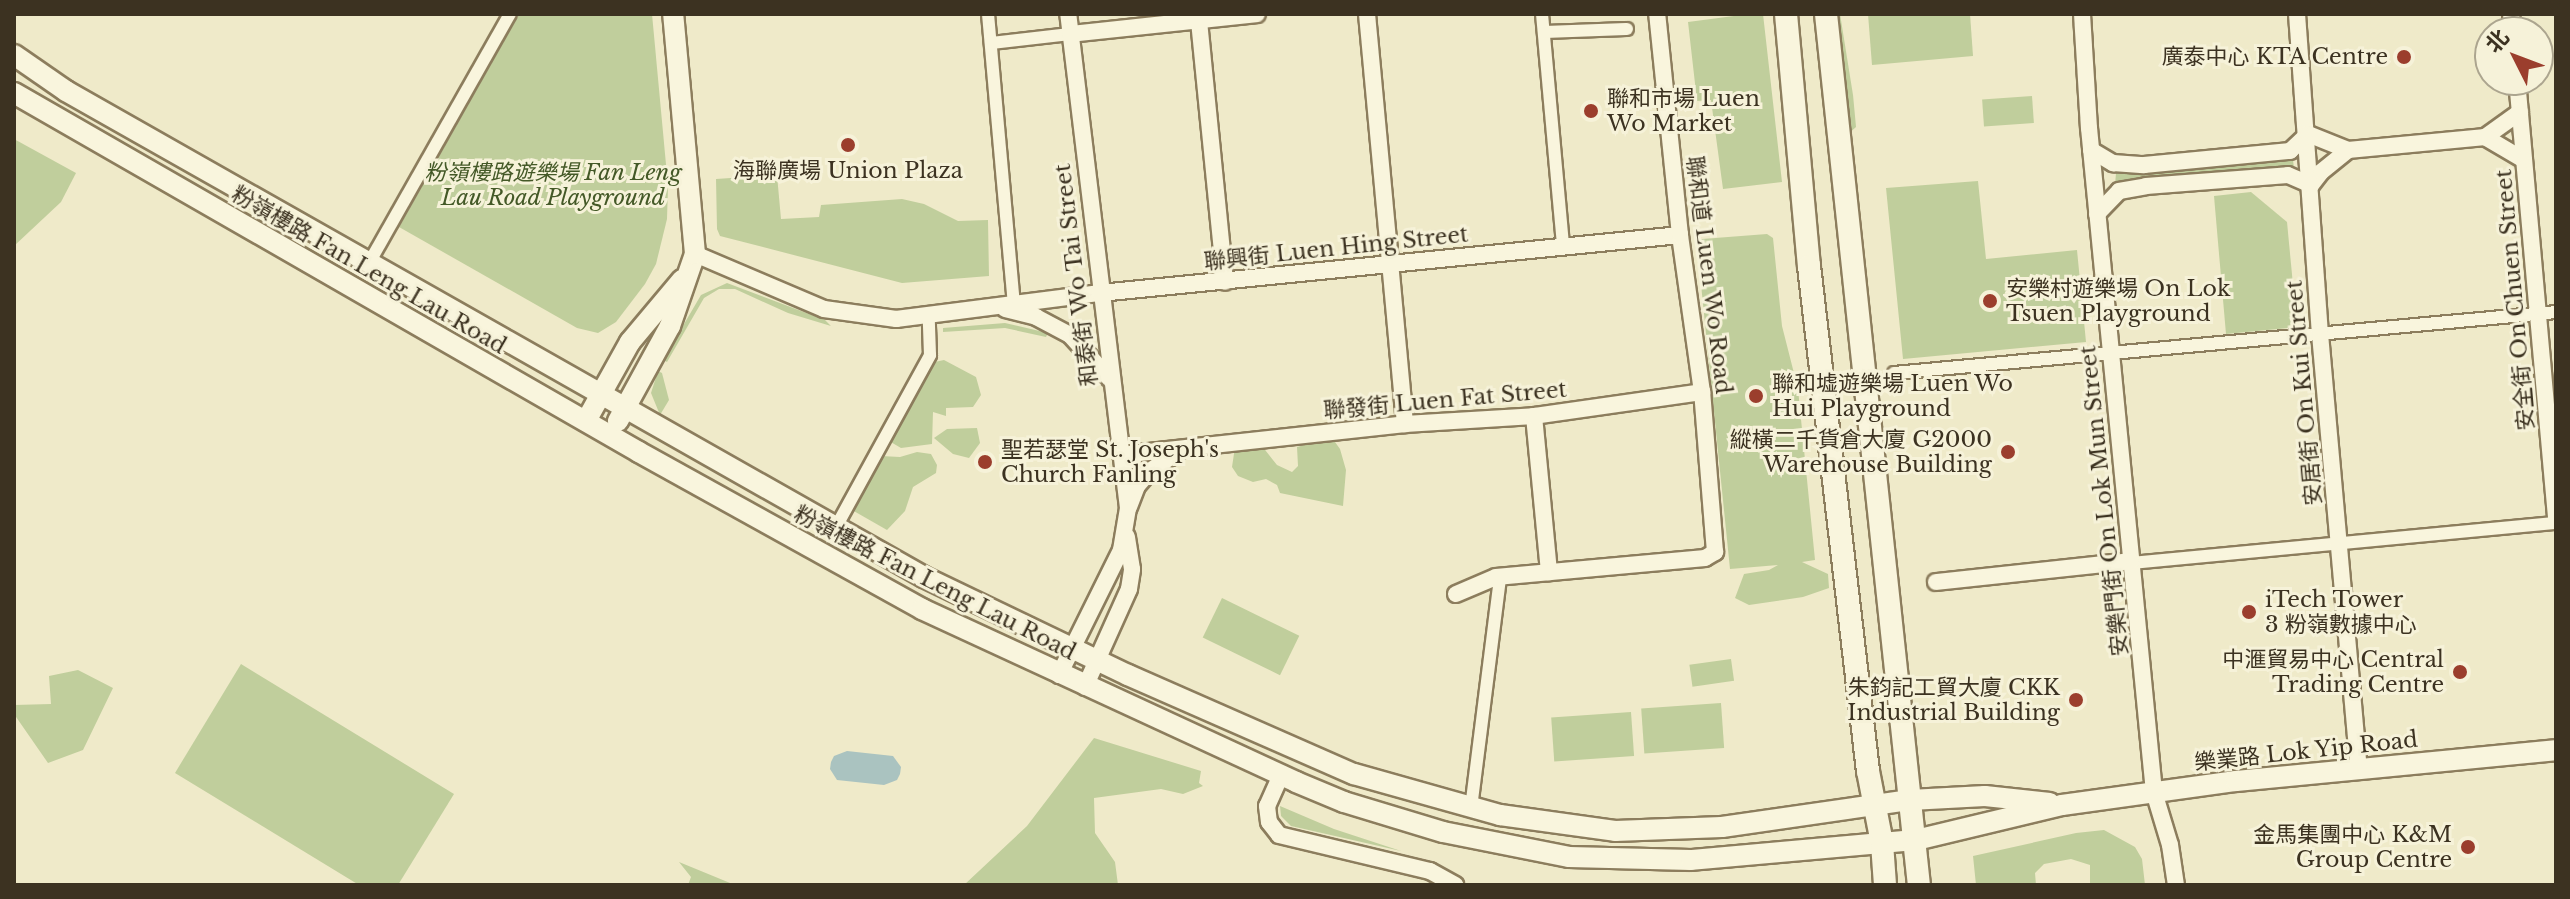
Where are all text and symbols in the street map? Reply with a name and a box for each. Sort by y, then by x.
north arrow [2474,16,2554,96]
text: 北 [2480,24,2515,58]
place label: 廣泰中心 KTA Centre [2161,44,2388,70]
marker: 廣泰中心 KTA Centre [2395,48,2413,66]
place label: 聯和市場 Luen Wo Market [1607,85,1760,136]
marker: 聯和市場 Luen Wo Market [1582,102,1600,120]
marker: 海聯廣場 Union Plaza [839,136,857,154]
street label: 聯和道 Luen Wo Road [1681,154,1737,396]
place label: 海聯廣場 Union Plaza [733,158,963,184]
park label: 粉嶺樓路遊樂場 Fan Leng Lau Road Playground [424,159,682,210]
street label: 和泰街 Wo Tai Street [1049,162,1103,388]
street label: 安全街 On Chuen Street [2490,168,2540,432]
street label: 粉嶺樓路 Fan Leng Lau Road [227,180,511,360]
street label: 聯興街 Luen Hing Street [1202,221,1470,275]
place label: 安樂村遊樂場 On Lok Tsuen Playground [2006,275,2231,326]
street label: 安居街 On Kui Street [2281,279,2327,507]
marker: 安樂村遊樂場 On Lok Tsuen Playground [1981,292,1999,310]
street label: 安樂門街 On Lok Mun Street [2075,344,2133,658]
place label: 聯和墟遊樂場 Luen Wo Hui Playground [1772,370,2014,422]
street label: 聯發街 Luen Fat Street [1322,376,1568,424]
marker: 聯和墟遊樂場 Luen Wo Hui Playground [1747,387,1765,405]
place label: 縱橫二千貨倉大廈 G2000 Warehouse Building [1730,426,1992,478]
place label: 聖若瑟堂 St. Joseph's Church Fanling [1001,436,1219,488]
marker: 縱橫二千貨倉大廈 G2000 Warehouse Building [1999,443,2017,461]
marker: 聖若瑟堂 St. Joseph's Church Fanling [976,453,994,471]
street label: 粉嶺樓路 Fan Leng Lau Road [790,500,1080,666]
place label: iTech Tower 3 粉嶺數據中心 [2265,586,2417,638]
marker: iTech Tower 3 粉嶺數據中心 [2240,603,2258,621]
place label: 中滙貿易中心 Central Trading Centre [2222,646,2444,698]
marker: 中滙貿易中心 Central Trading Centre [2451,663,2469,681]
place label: 朱鈞記工貿大廈 CKK Industrial Building [1847,674,2060,726]
marker: 朱鈞記工貿大廈 CKK Industrial Building [2067,691,2085,709]
street label: 樂業路 Lok Yip Road [2192,726,2420,776]
place label: 金馬集團中心 K&M Group Centre [2253,821,2452,872]
marker: 金馬集團中心 K&M Group Centre [2459,838,2477,856]

